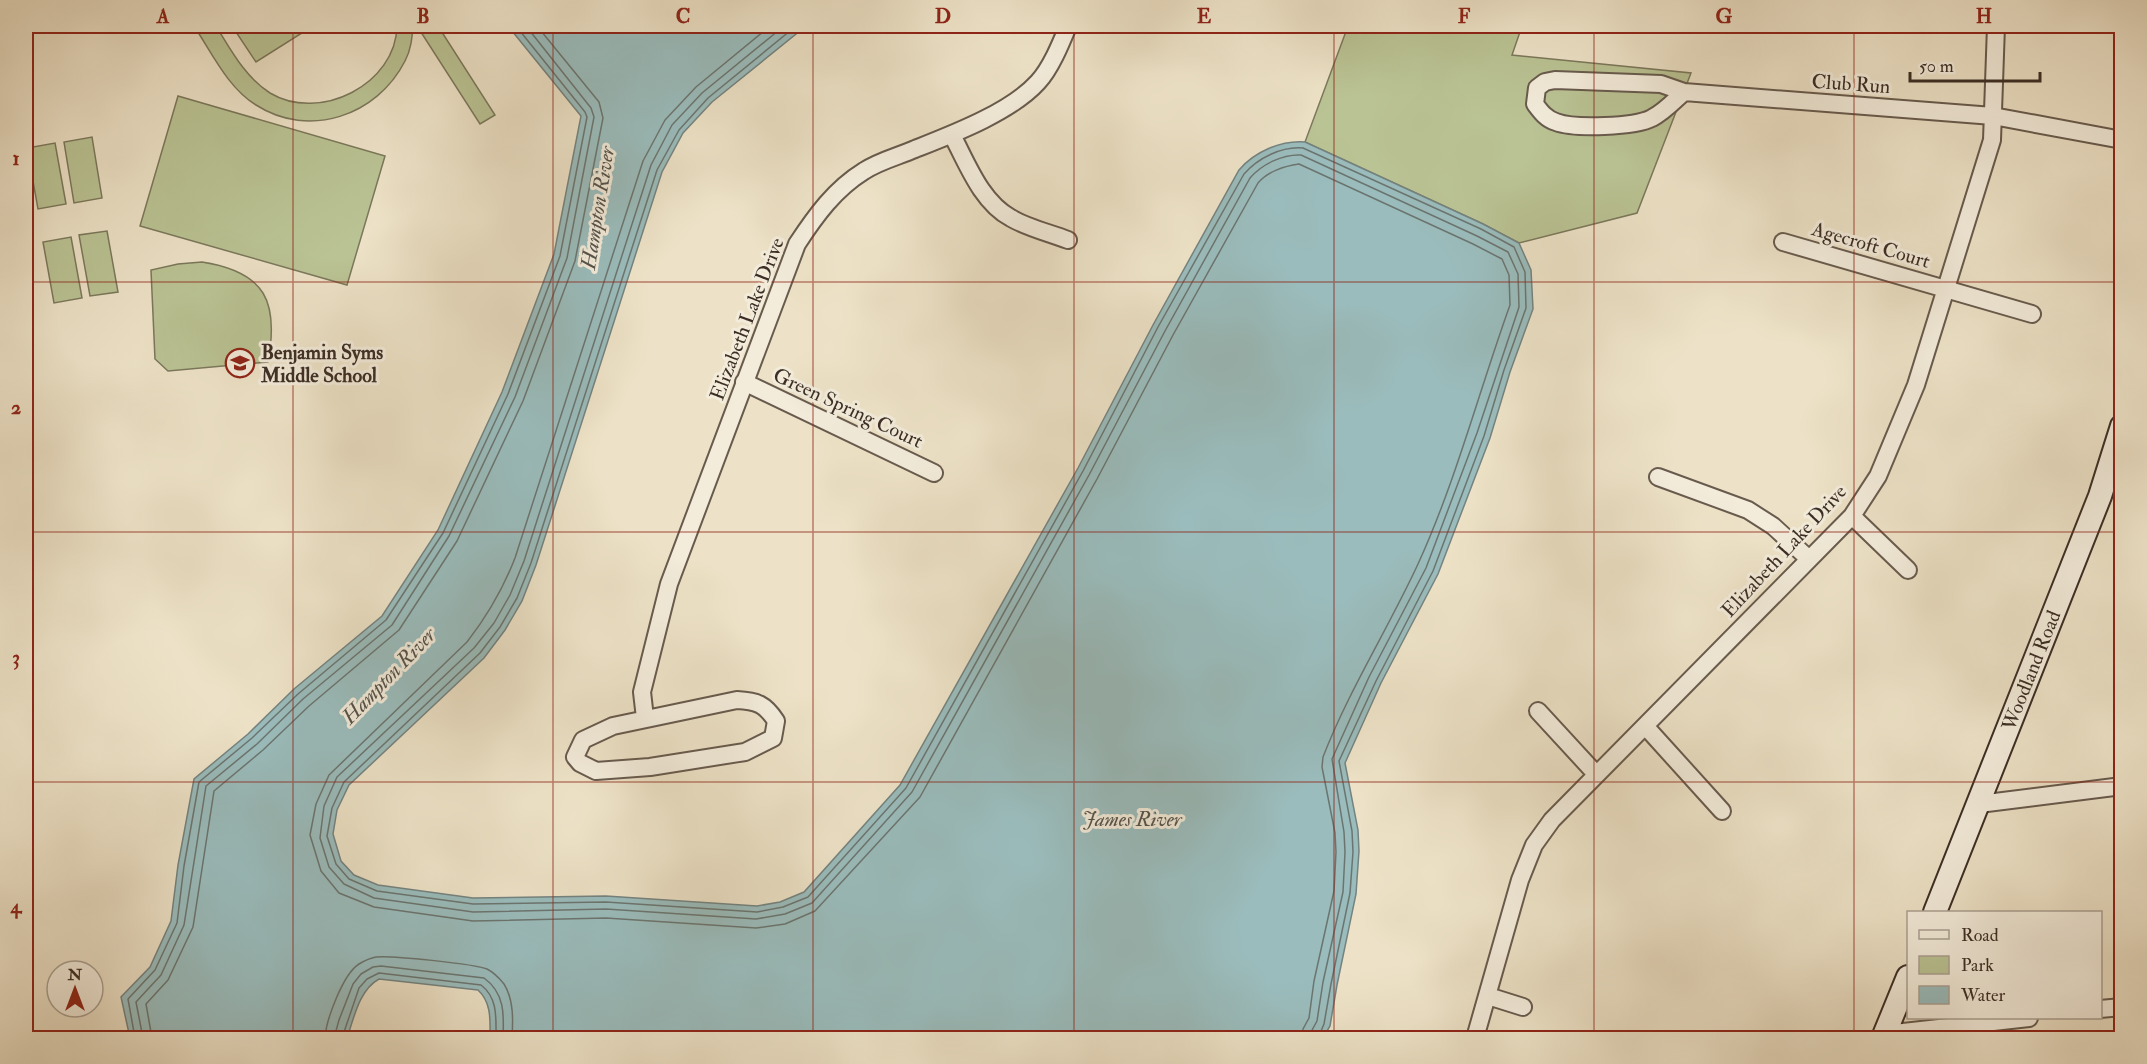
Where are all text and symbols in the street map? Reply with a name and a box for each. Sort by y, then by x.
text: A [156,4,170,29]
text: B [416,4,430,29]
text: C [676,4,690,29]
text: D [935,4,951,29]
text: E [1197,4,1212,29]
text: F [1458,4,1471,29]
text: G [1716,4,1733,29]
text: H [1976,4,1992,29]
scale bar [1910,45,2040,83]
text: 50 m [1919,55,1954,78]
street label: Club Run [1811,69,1891,99]
water label: Hampton River [575,143,621,272]
text: 1 [12,146,20,171]
street label: Agecroft Court [1808,216,1933,274]
street label: Elizabeth Lake Drive [704,234,790,404]
place label: Benjamin Syms Middle School [260,340,383,388]
school or university icon: Benjamin Syms Middle School [224,347,256,379]
street label: Green Spring Court [769,362,927,455]
text: 2 [11,395,21,420]
street label: Elizabeth Lake Drive [1716,479,1852,623]
street label: Woodland Road [1995,606,2066,735]
water label: Hampton River [335,621,443,731]
text: 3 [12,645,20,670]
water label: James River [1082,806,1183,833]
text: 4 [10,894,23,919]
legend [1907,911,2102,1019]
text: Road [1961,924,1999,947]
text: Park [1961,954,1994,977]
north arrow [45,959,105,1019]
text: N [67,965,83,985]
text: Water [1960,984,2005,1007]

